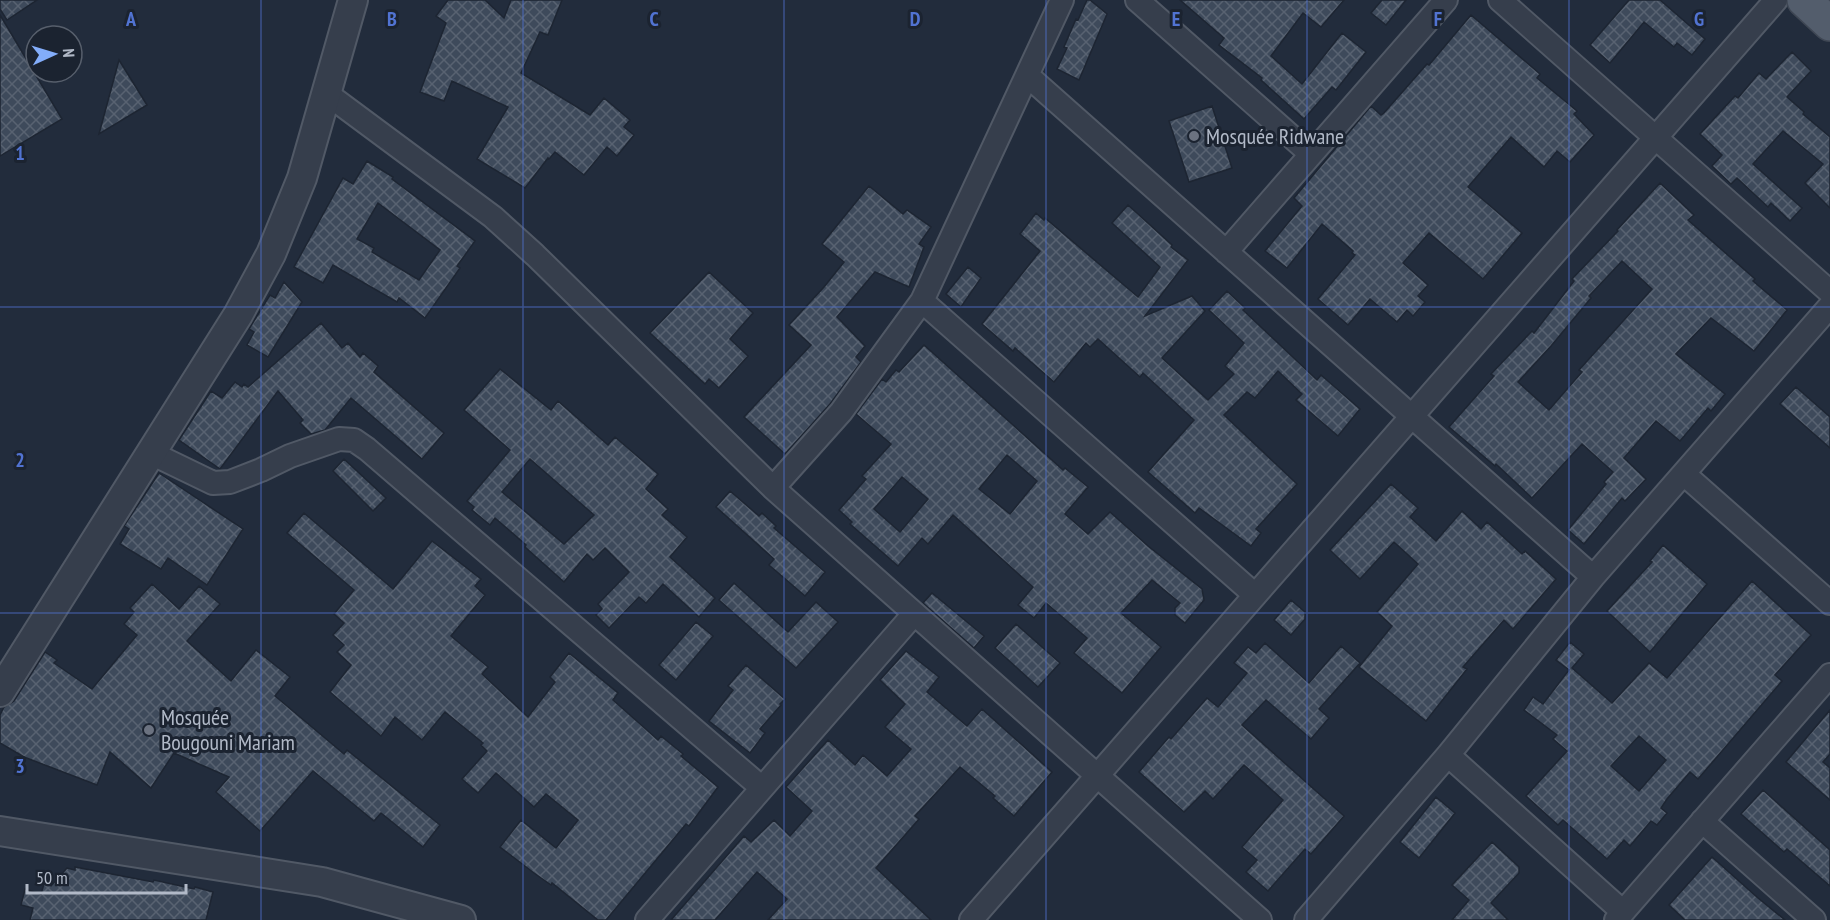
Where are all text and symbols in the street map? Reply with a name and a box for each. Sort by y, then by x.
text: A [125,6,137,32]
text: B [387,6,397,32]
text: C [649,6,659,32]
text: D [910,6,921,32]
text: E [1172,6,1180,32]
text: F [1434,6,1442,32]
text: G [1694,6,1704,32]
north arrow [24,24,84,84]
text: N [59,48,79,58]
place label: Mosquée Ridwane [1206,122,1344,150]
marker: Mosquée Ridwane [1187,129,1201,143]
text: 1 [15,140,25,166]
text: 2 [15,447,25,473]
place label: Mosquée Bougouni Mariam [161,703,295,756]
marker: Mosquée Bougouni Mariam [142,723,156,737]
text: 3 [15,753,25,779]
scale bar [27,857,186,895]
text: 50 m [36,866,68,889]

